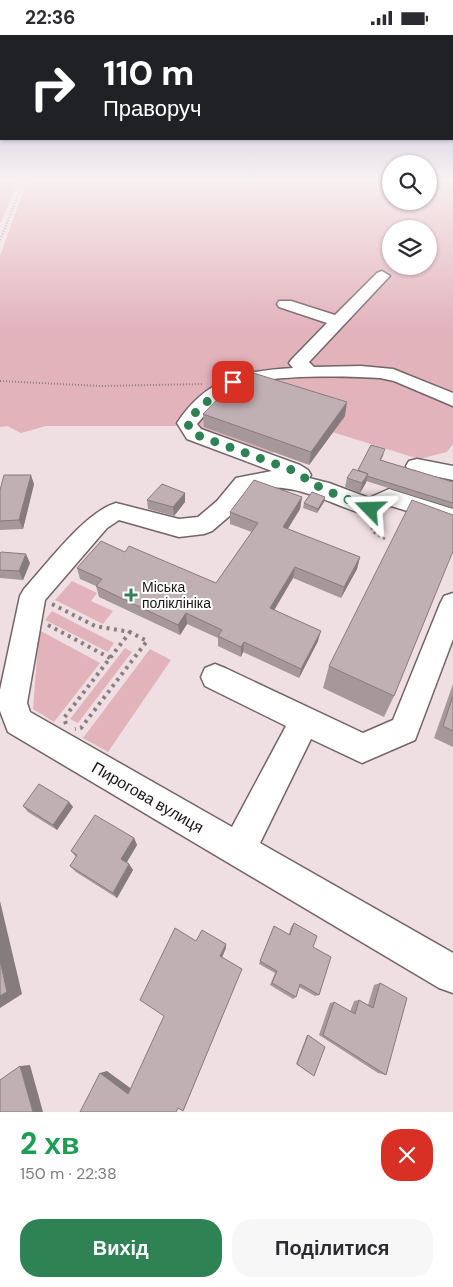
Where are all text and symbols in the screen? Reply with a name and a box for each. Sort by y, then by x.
text: 22:36 [25,5,75,30]
text: 110 m [103,50,194,96]
icon: right [20,55,85,120]
text: Праворуч [103,94,201,123]
map controls [382,155,437,275]
button: search [382,155,437,210]
button: layers [382,220,437,275]
pin [212,361,254,403]
icon: arrive [219,368,247,396]
position arrow [343,482,395,534]
place label: Міська поліклініка [142,578,211,612]
marker: Міська поліклініка [124,588,138,602]
street label: Пирогова вулиця [88,757,208,838]
text: 2 хв [20,1124,79,1163]
button: close [381,1129,433,1181]
text: 150 m · 22:38 [20,1163,117,1184]
button: Вихід [20,1219,222,1277]
button: Поділитися [232,1219,433,1277]

